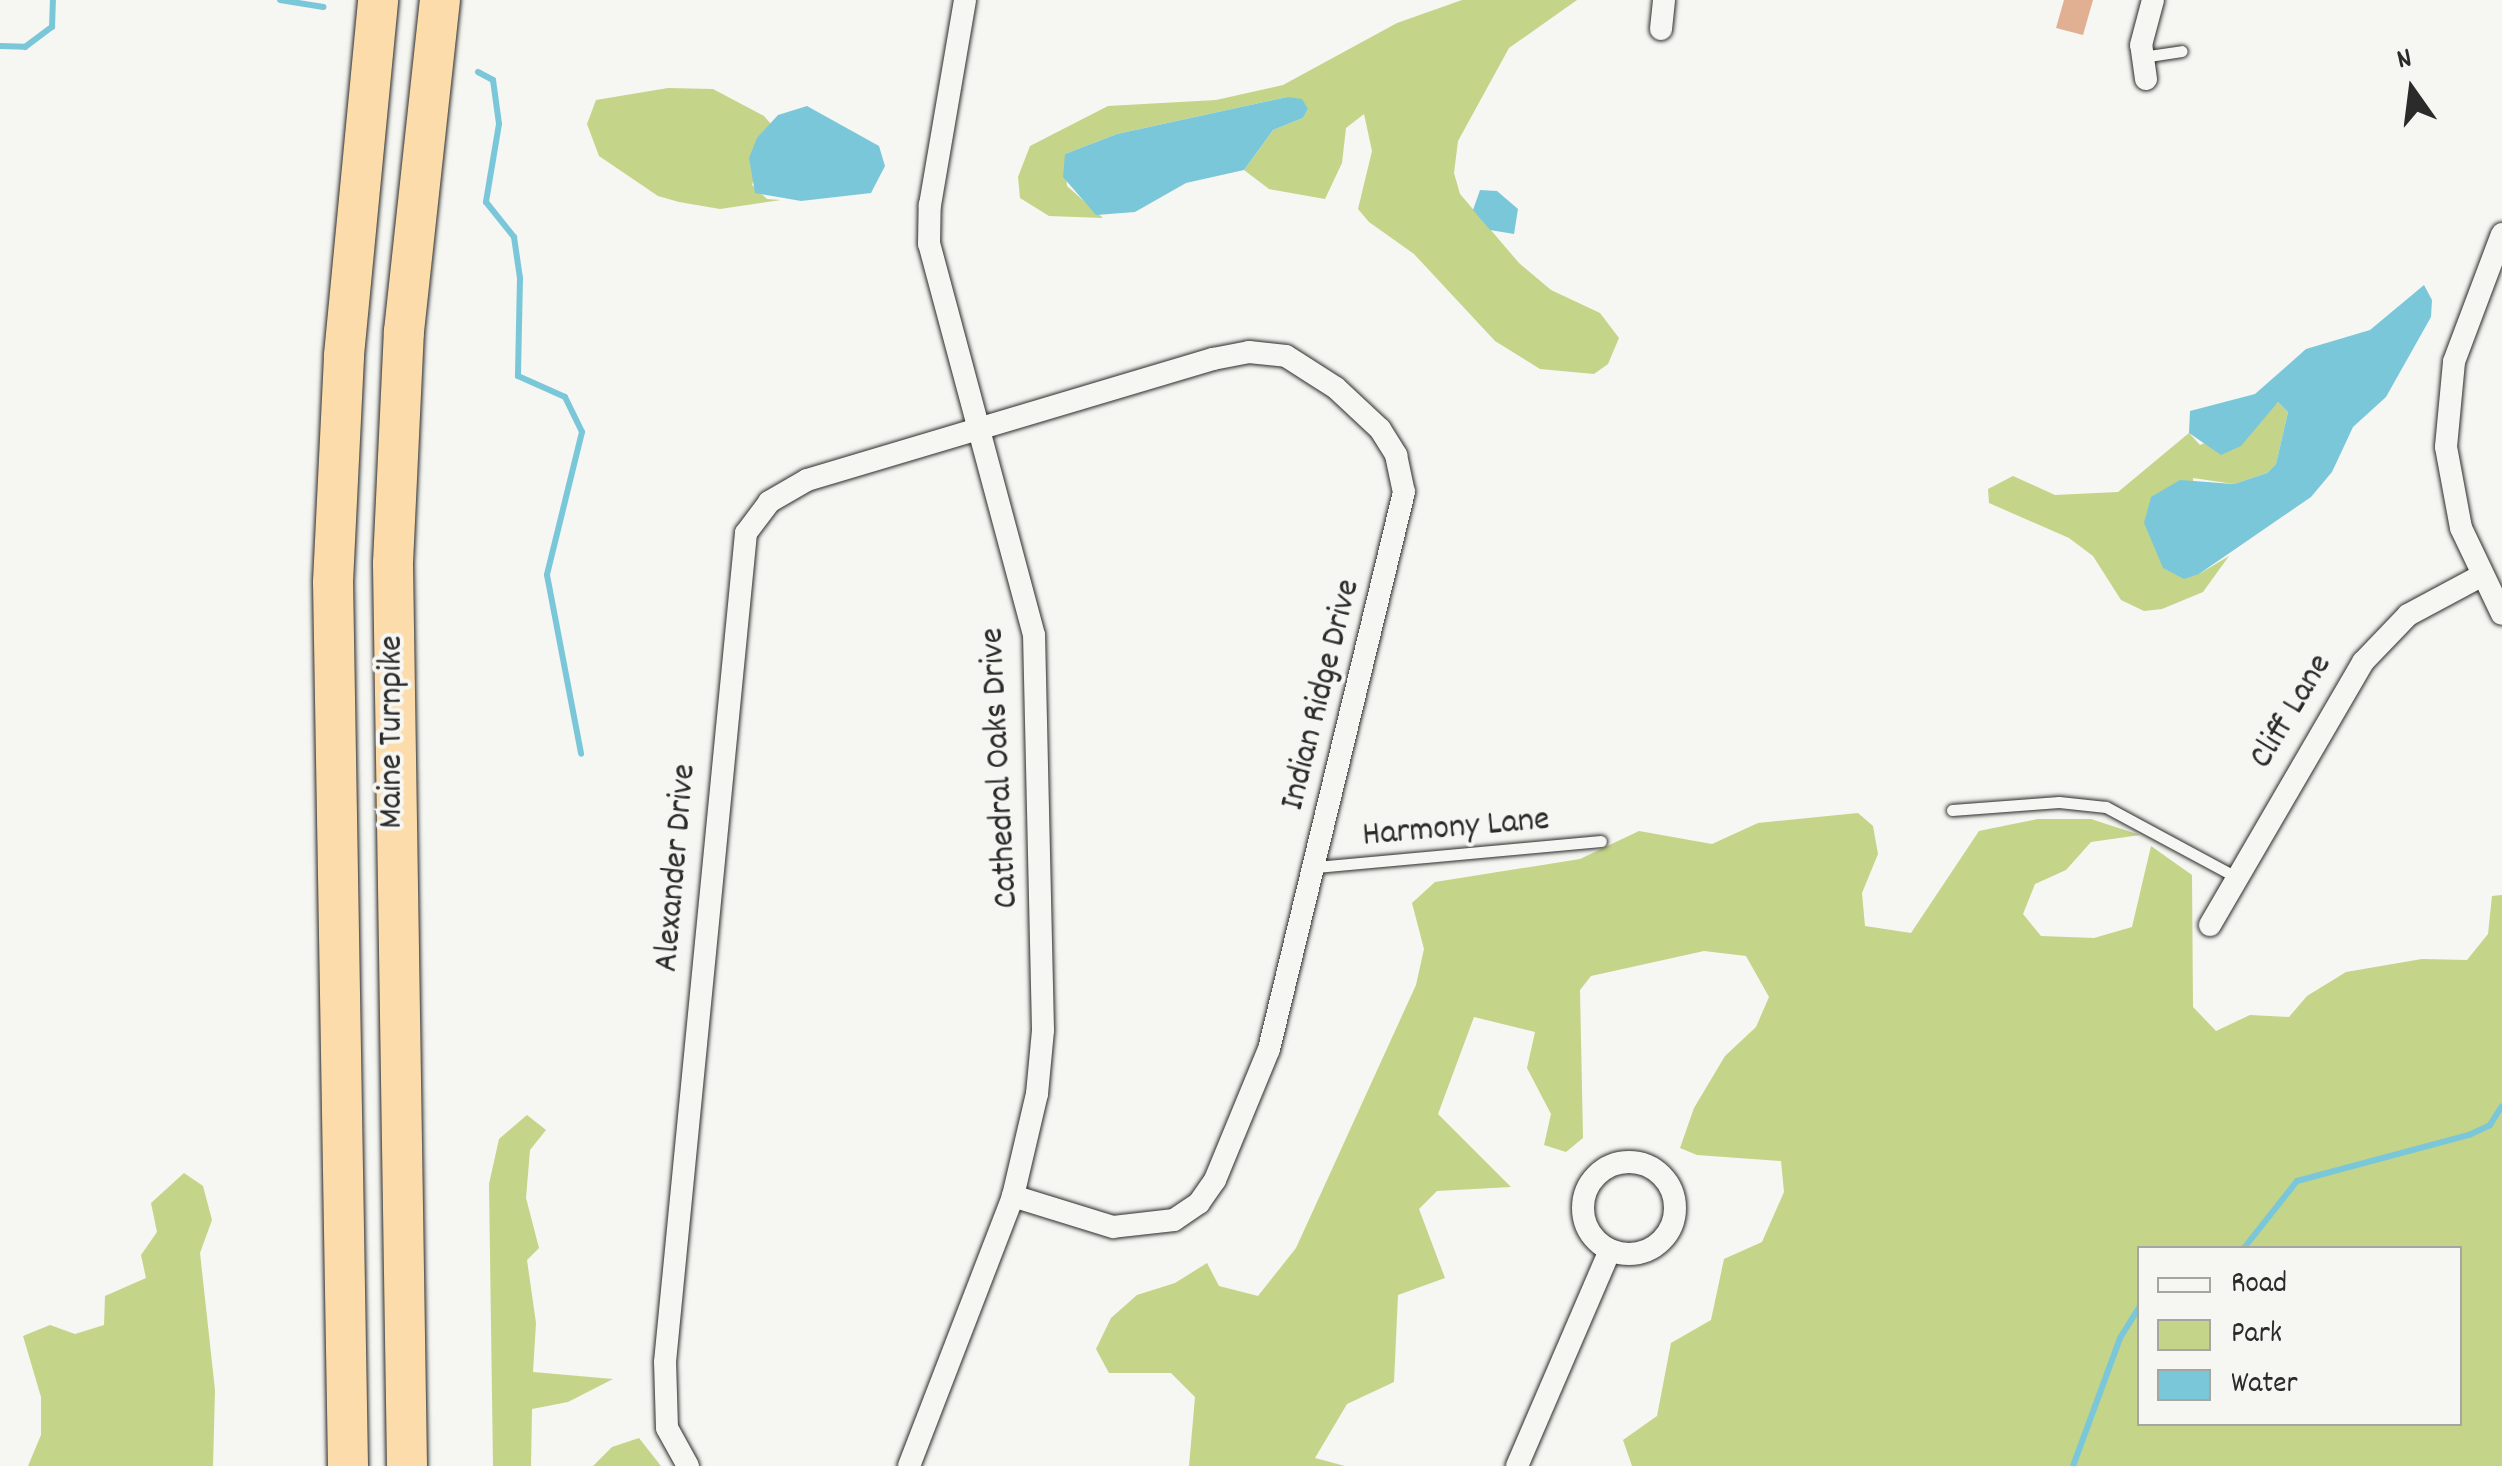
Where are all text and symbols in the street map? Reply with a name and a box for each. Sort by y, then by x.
north arrow [2362,40,2462,140]
text: N [2393,40,2416,82]
street label: Indian Ridge Drive [1273,575,1371,815]
street label: Cathedral Oaks Drive [973,626,1029,910]
street label: Maine Turnpike [372,635,414,829]
street label: Cliff Lane [2242,647,2342,777]
street label: Alexander Drive [647,762,707,974]
street label: Harmony Lane [1361,800,1551,858]
legend [2137,1246,2462,1426]
text: Road [2231,1264,2287,1307]
text: Park [2231,1314,2282,1357]
text: Water [2231,1364,2298,1407]

